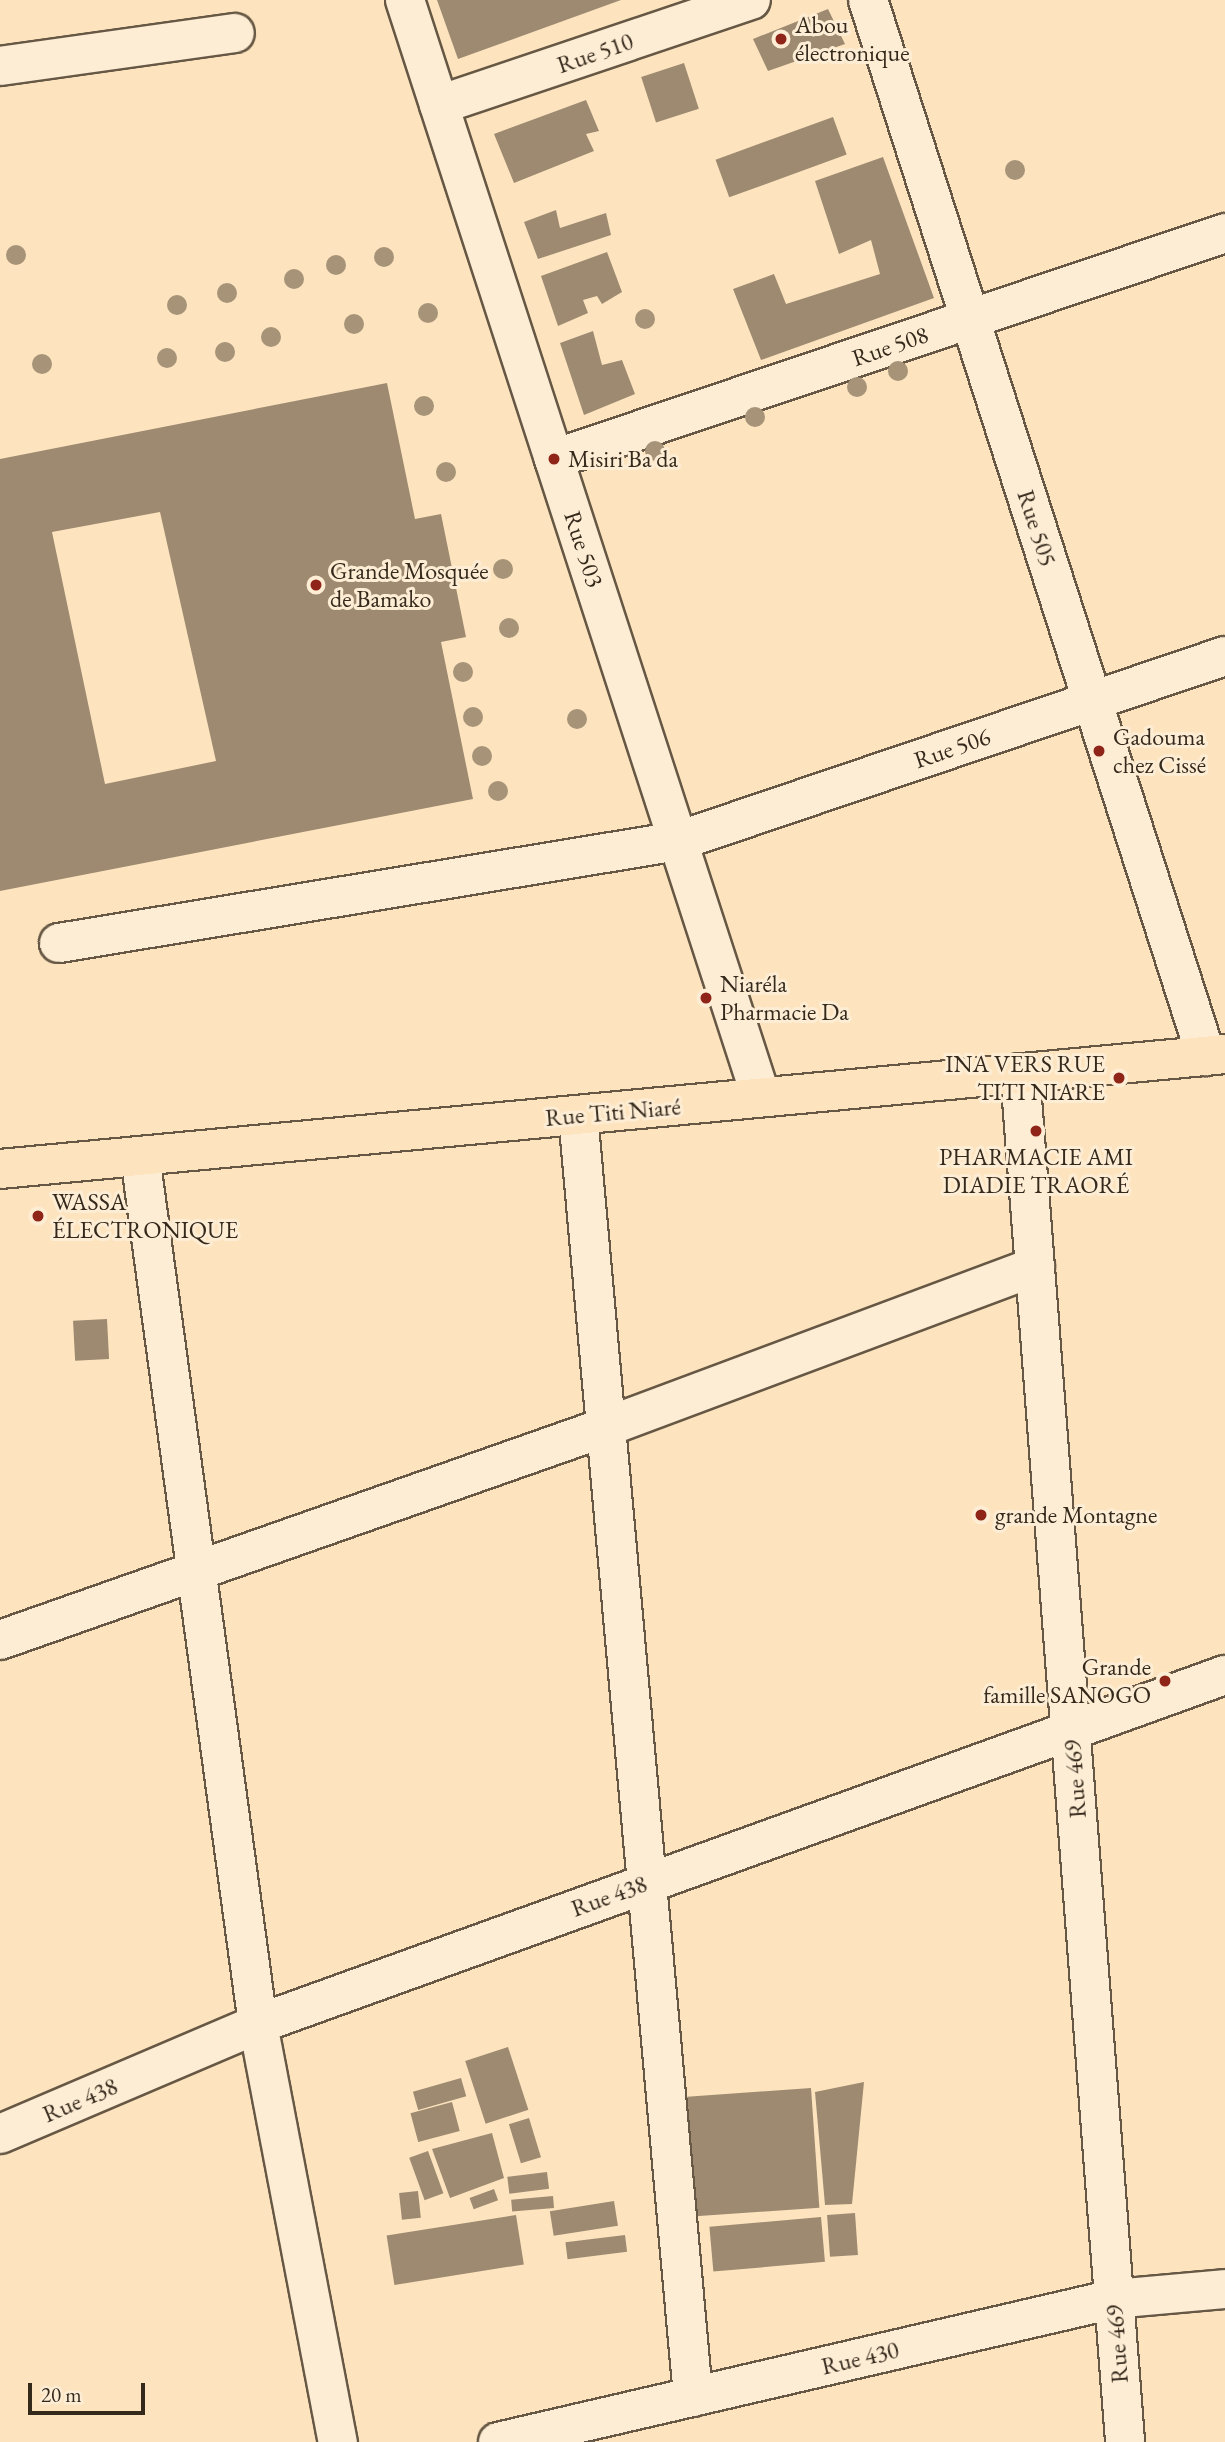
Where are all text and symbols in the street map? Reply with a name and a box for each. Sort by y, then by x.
place label: Abou électronique [795,11,910,67]
street label: Rue 510 [553,27,637,79]
marker: Abou électronique [773,31,789,47]
street label: Rue 508 [848,320,932,372]
place label: Misiri Ba da [568,445,678,473]
marker: Misiri Ba da [546,451,562,467]
street label: Rue 505 [1011,486,1063,570]
street label: Rue 503 [558,507,610,591]
place label: Grande Mosquée de Bamako [330,557,488,613]
marker: Grande Mosquée de Bamako [308,577,324,593]
street label: Rue 506 [910,722,994,774]
place label: Gadouma chez Cissé [1113,723,1206,779]
marker: Gadouma chez Cissé [1091,743,1107,759]
place label: Niaréla Pharmacie Da [720,970,849,1026]
marker: Niaréla Pharmacie Da [698,990,714,1006]
place label: INA VERS RUE TITI NIARE [945,1050,1105,1106]
marker: INA VERS RUE TITI NIARE [1111,1070,1127,1086]
street label: Rue Titi Niaré [544,1092,682,1132]
marker: PHARMACIE AMI DIADIE TRAORÉ [1028,1123,1044,1139]
place label: PHARMACIE AMI DIADIE TRAORÉ [939,1143,1133,1199]
place label: WASSA ÉLECTRONIQUE [52,1188,238,1244]
marker: WASSA ÉLECTRONIQUE [30,1208,46,1224]
place label: grande Montagne [995,1501,1157,1529]
marker: grande Montagne [973,1507,989,1523]
place label: Grande famille SANOGO [983,1653,1151,1709]
marker: Grande famille SANOGO [1157,1673,1173,1689]
street label: Rue 469 [1058,1739,1092,1819]
street label: Rue 438 [567,1869,651,1923]
street label: Rue 438 [38,2071,122,2129]
street label: Rue 469 [1100,2304,1134,2384]
street label: Rue 430 [819,2335,901,2381]
scale bar [32,2368,149,2412]
text: 20 m [41,2381,82,2408]

